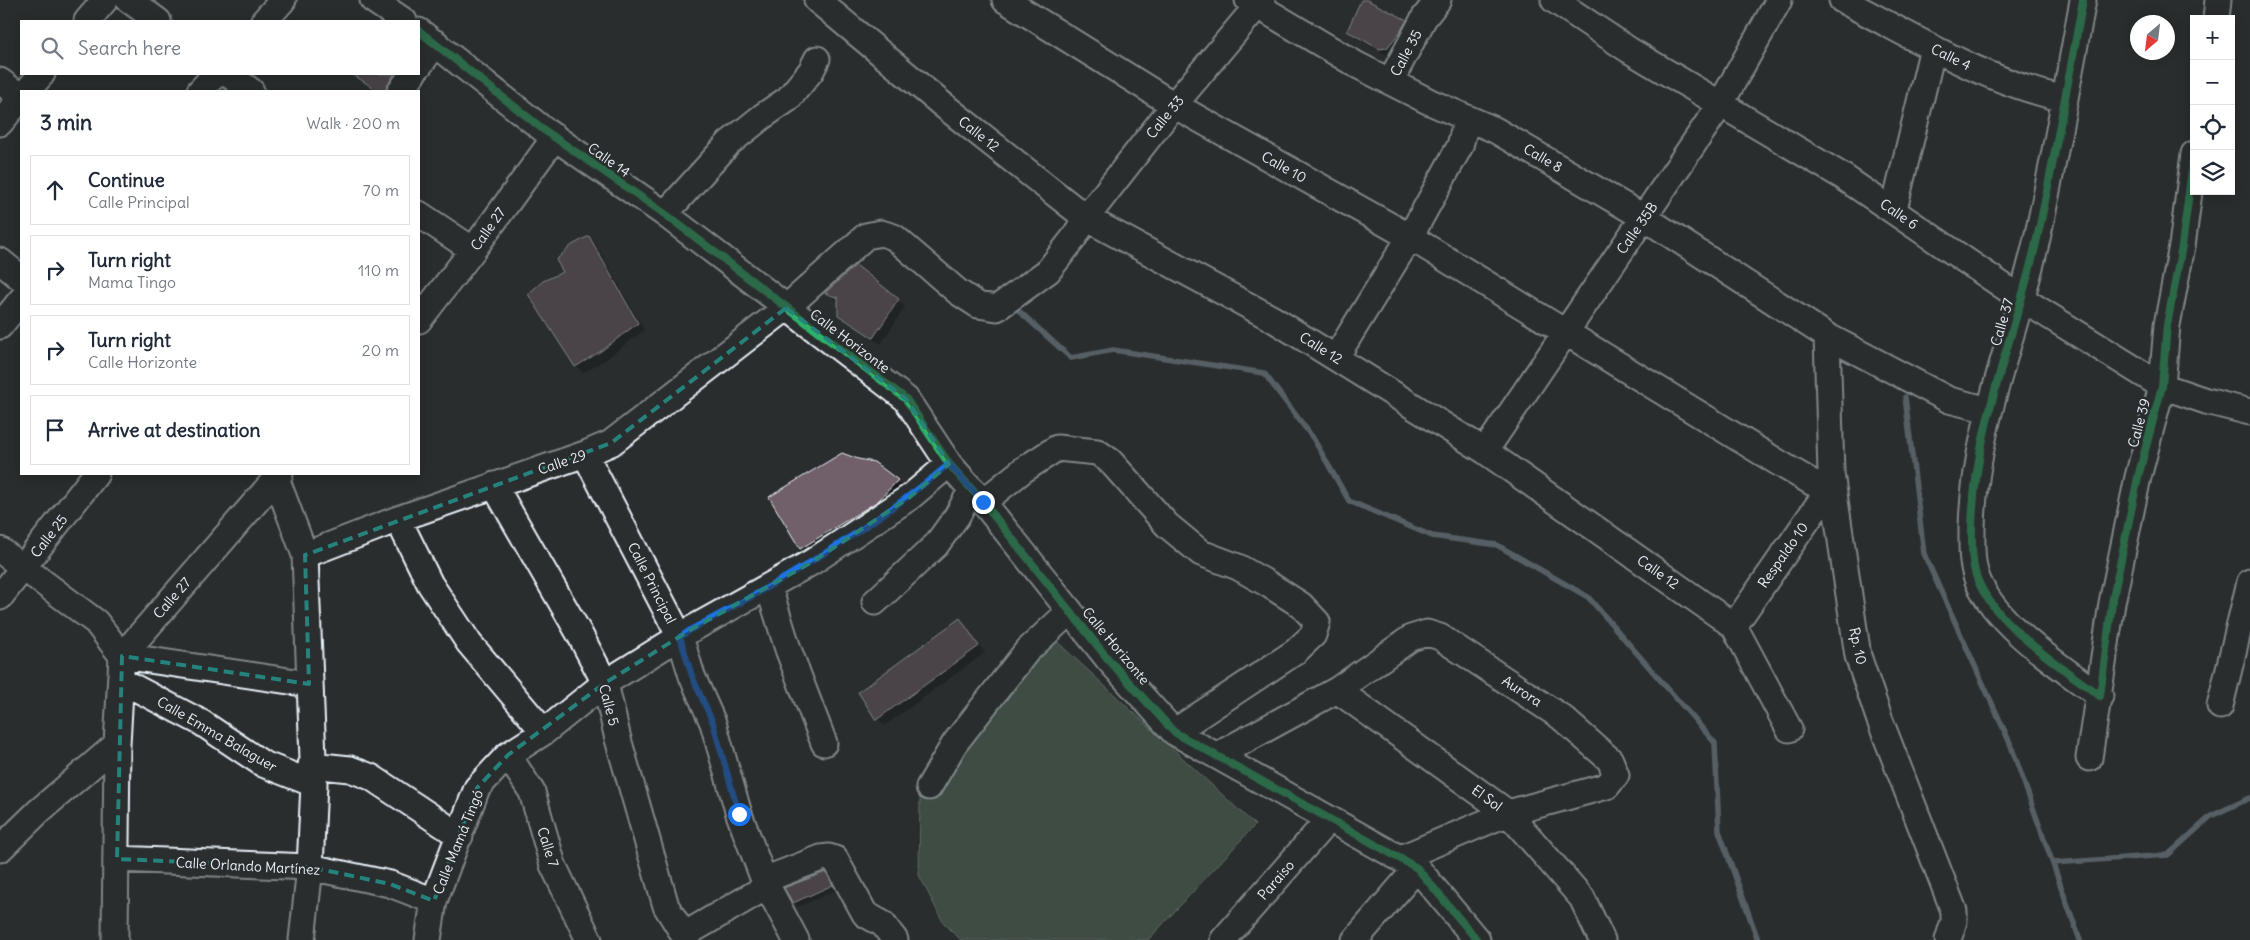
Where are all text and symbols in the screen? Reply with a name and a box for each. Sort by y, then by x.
north arrow [2130,15,2175,60]
map controls [2190,15,2235,195]
button: + [2190,15,2235,60]
search box [20,20,420,75]
street label: Calle 35 [1386,27,1426,79]
icon: search [38,34,66,62]
text: Search here [78,36,181,60]
street label: Calle 4 [1928,40,1974,74]
button: − [2190,60,2235,105]
street label: Calle 33 [1142,92,1188,142]
button: locate [2190,105,2235,150]
text: 3 min [40,109,92,136]
street label: Calle 12 [955,112,1004,156]
text: Walk · 200 m [306,113,400,133]
street label: Calle 14 [584,139,634,181]
street label: Calle 8 [1520,140,1566,176]
street label: Calle 10 [1258,147,1310,187]
button: layers [2190,150,2235,195]
text: Continue [88,168,165,192]
icon: ahead [41,176,69,204]
text: 70 m [363,180,399,200]
text: Calle Principal [88,192,190,212]
street label: Calle 6 [1876,195,1922,233]
street label: Calle 35B [1613,199,1661,257]
street label: Calle 27 [467,204,509,254]
text: Turn right [88,248,171,272]
icon: right [41,256,69,284]
text: 110 m [358,260,399,280]
text: Mama Tingo [88,272,176,292]
street label: Calle 37 [1987,296,2017,348]
street label: Calle Horizonte [806,305,894,377]
text: Turn right [88,328,171,352]
street label: Calle 12 [1296,328,1346,368]
icon: right [41,336,69,364]
text: 20 m [362,340,399,360]
text: Calle Horizonte [88,352,197,372]
street label: Calle 39 [2124,396,2154,450]
icon: arrive [41,416,69,444]
text: Arrive at destination [88,418,261,442]
street label: Calle 29 [535,445,589,479]
route end [972,491,995,514]
street label: Calle 25 [27,511,71,561]
street label: Respaldo 10 [1754,519,1812,591]
street label: Calle Principal [624,539,680,627]
street label: Calle 12 [1633,551,1683,593]
street label: Calle 27 [149,574,195,622]
street label: Calle Horizonte [1078,604,1154,688]
street label: Rp. 10 [1845,626,1871,666]
street label: Aurora [1499,671,1545,711]
street label: Calle 5 [595,682,623,728]
street label: Calle Emma Balaguer [154,692,281,776]
street label: El Sol [1468,781,1506,815]
street label: Calle Mamá Tingó [429,787,487,897]
route start [728,803,751,826]
street label: Calle 7 [533,825,563,869]
street label: Calle Orlando Martínez [175,853,321,879]
street label: Paraiso [1254,856,1298,904]

